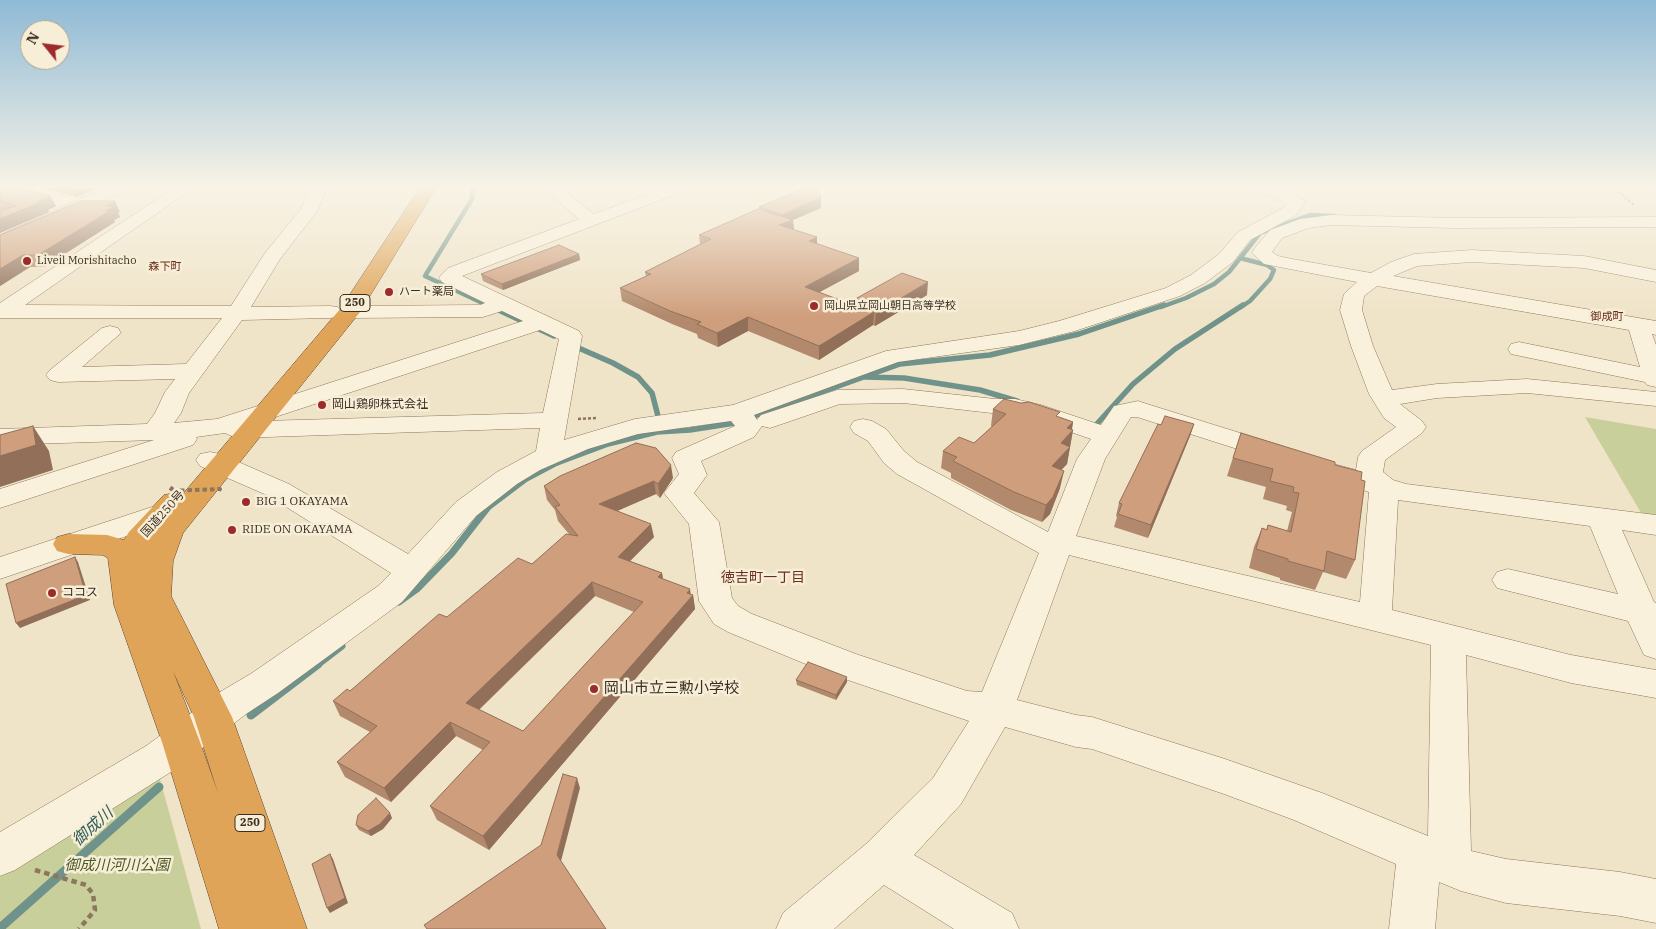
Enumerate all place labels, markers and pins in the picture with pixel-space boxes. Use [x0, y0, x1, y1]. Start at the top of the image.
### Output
place label: Liveil Morishitacho [37, 254, 136, 268]
marker: Liveil Morishitacho [21, 255, 33, 267]
place label: ハート薬局 [399, 285, 454, 299]
marker: ハート薬局 [383, 286, 395, 298]
place label: 岡山県立岡山朝日高等学校 [824, 299, 956, 313]
marker: 岡山県立岡山朝日高等学校 [808, 300, 820, 312]
place label: 岡山鶏卵株式会社 [332, 398, 428, 412]
marker: 岡山鶏卵株式会社 [316, 399, 328, 411]
place label: BIG 1 OKAYAMA [256, 495, 348, 509]
marker: BIG 1 OKAYAMA [240, 496, 252, 508]
place label: RIDE ON OKAYAMA [242, 523, 352, 537]
marker: RIDE ON OKAYAMA [226, 524, 238, 536]
place label: ココス [62, 586, 98, 600]
marker: ココス [46, 587, 58, 599]
place label: 岡山市立三勲小学校 [604, 680, 739, 698]
marker: 岡山市立三勲小学校 [588, 683, 600, 695]

